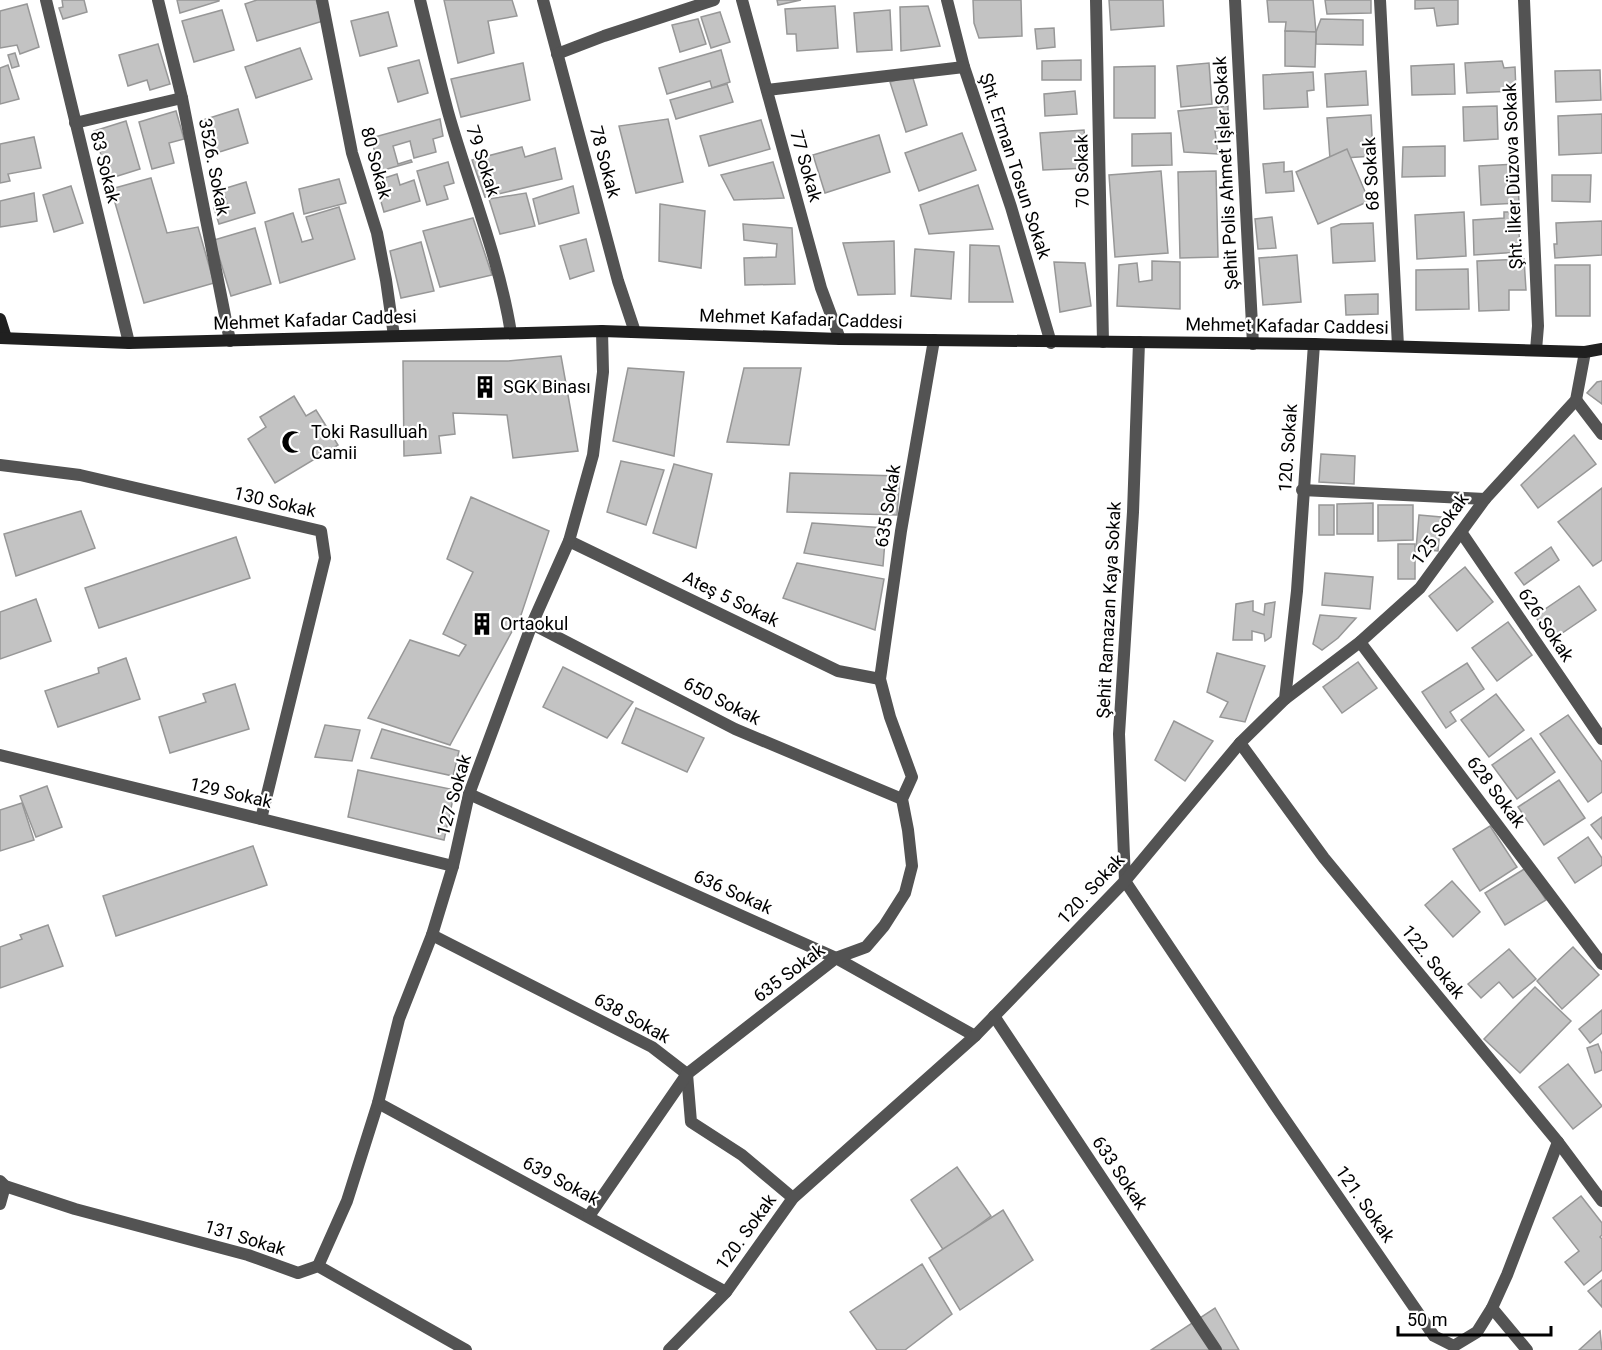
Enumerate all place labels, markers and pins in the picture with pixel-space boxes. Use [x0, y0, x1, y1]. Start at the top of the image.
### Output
building icon: SGK Binası [472, 374, 498, 400]
place label: SGK Binası [503, 376, 591, 397]
place label: Toki Rasulluah Camii [311, 421, 428, 463]
mosque icon: Toki Rasulluah Camii [280, 429, 306, 455]
building icon: Ortaokul [469, 611, 495, 637]
place label: Ortaokul [500, 613, 568, 634]

